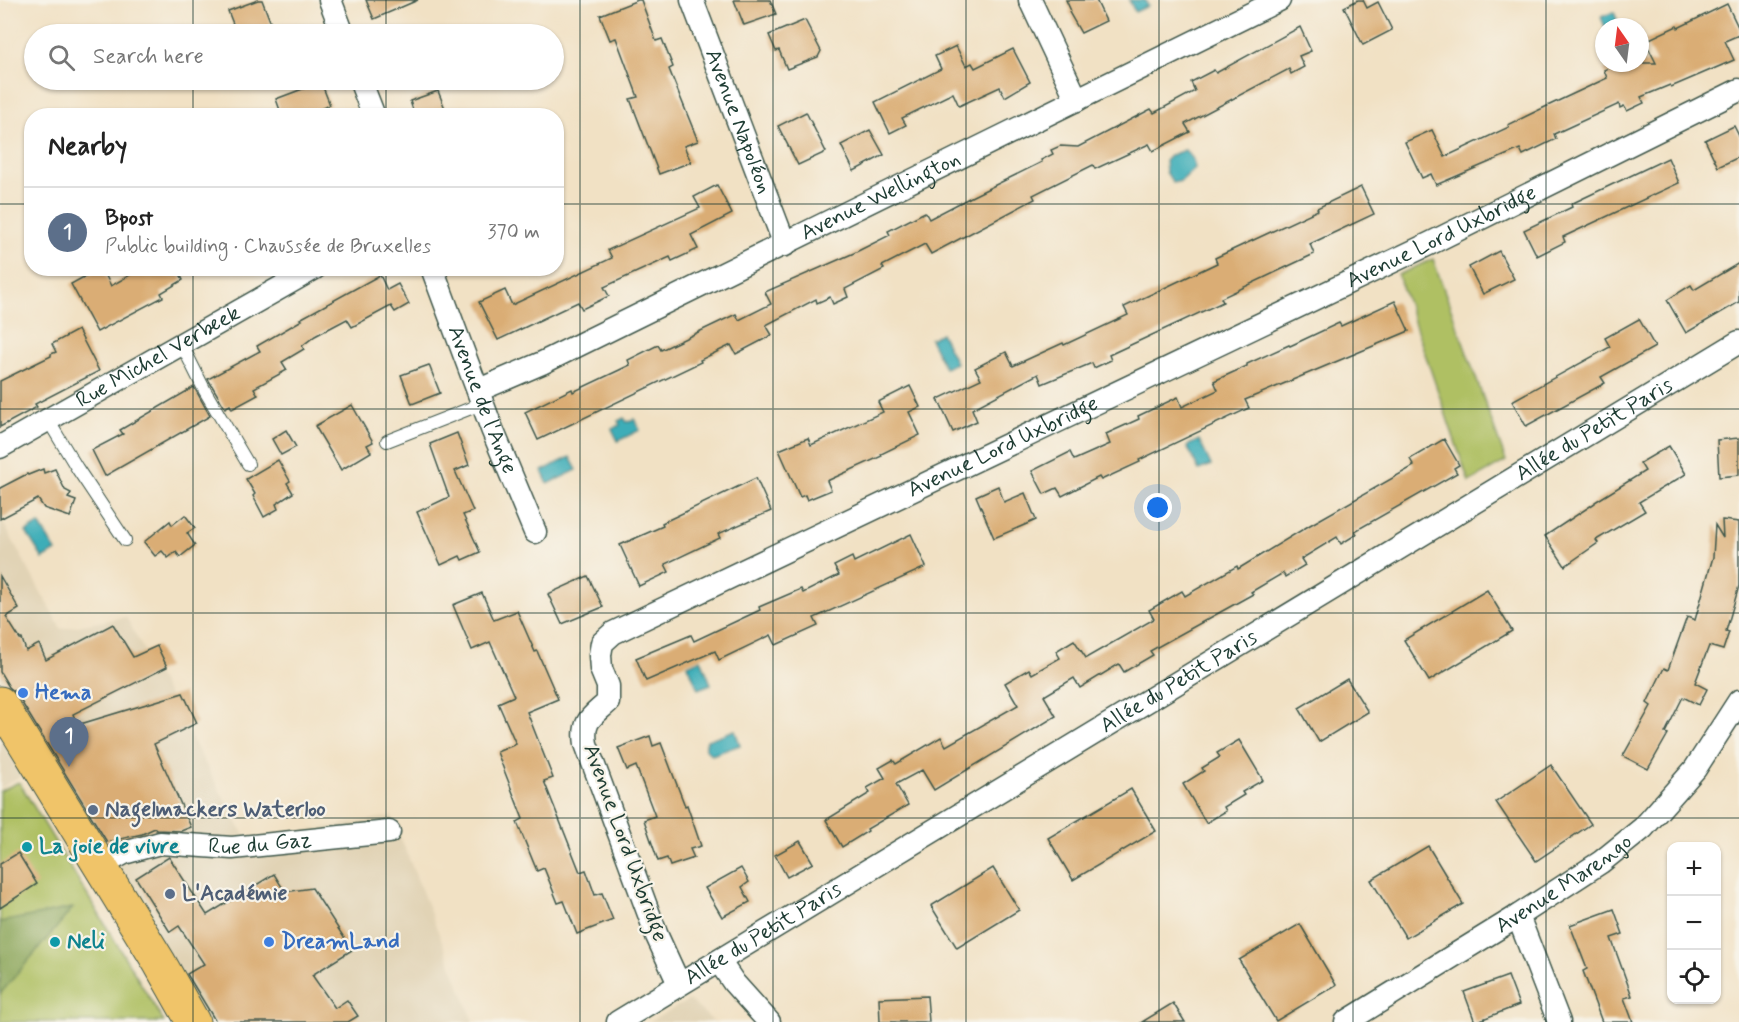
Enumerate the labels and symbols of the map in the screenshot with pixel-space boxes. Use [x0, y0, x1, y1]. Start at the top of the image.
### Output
north arrow [1595, 18, 1649, 72]
street label: Avenue Napoléon [698, 45, 778, 198]
street label: Avenue Wellington [796, 145, 965, 247]
street label: Avenue Lord Uxbridge [1342, 179, 1541, 295]
street label: Rue Michel Verbeek [71, 299, 245, 415]
street label: Avenue de l'Ange [441, 322, 523, 478]
street label: Allée du Petit Paris [1511, 371, 1678, 488]
street label: Avenue Lord Uxbridge [903, 390, 1103, 504]
your location [1143, 493, 1172, 522]
street label: Allée du Petit Paris [1095, 623, 1263, 740]
place label: Hema [35, 679, 92, 707]
marker: Hema [16, 686, 30, 700]
pin: 1 [50, 718, 88, 767]
street label: Avenue Lord Uxbridge [573, 740, 674, 947]
place label: Nagelmackers Waterloo [105, 796, 326, 828]
marker: Nagelmackers Waterloo [86, 803, 100, 817]
street label: Rue du Gaz [207, 826, 313, 862]
street label: Avenue Marengo [1490, 828, 1638, 940]
place label: La joie de vivre [39, 833, 180, 862]
marker: La joie de vivre [20, 840, 34, 854]
street label: Allée du Petit Paris [680, 875, 847, 992]
place label: L'Académie [182, 880, 288, 908]
marker: L'Académie [163, 887, 177, 901]
place label: Neli [67, 928, 105, 956]
place label: DreamLand [281, 928, 400, 956]
marker: Neli [48, 935, 62, 949]
marker: DreamLand [262, 935, 276, 949]

